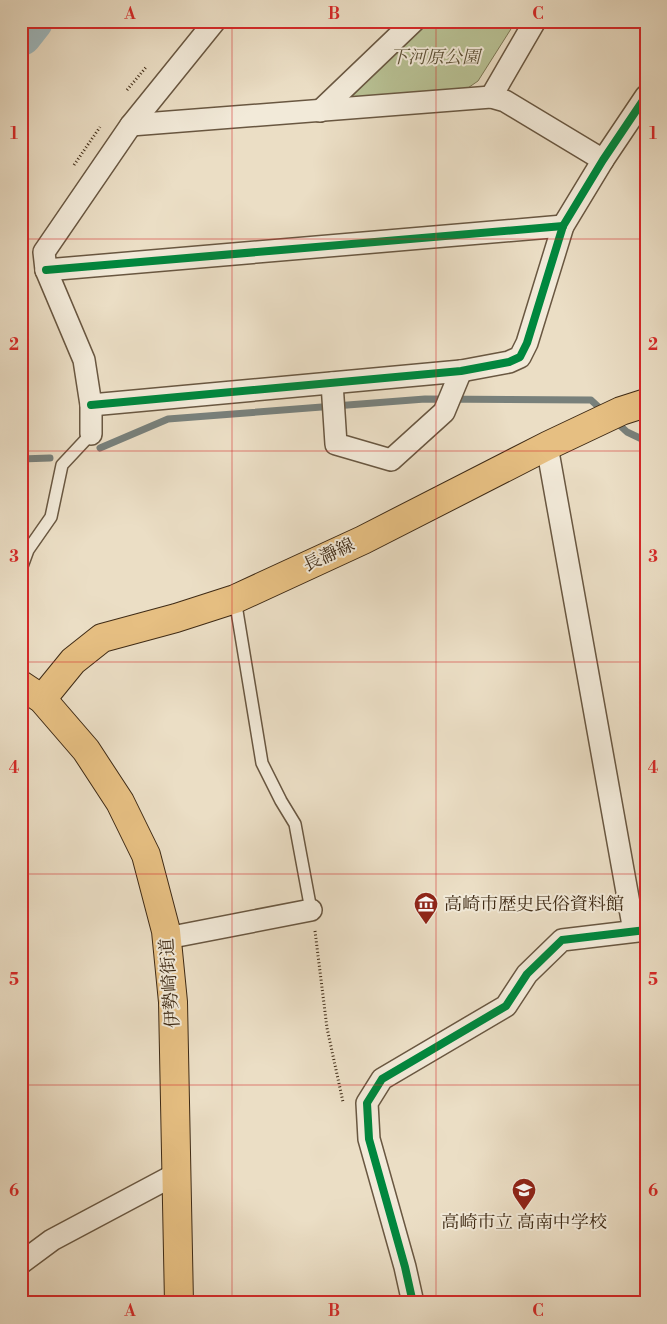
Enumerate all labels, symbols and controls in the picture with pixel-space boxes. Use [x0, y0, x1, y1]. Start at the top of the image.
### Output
text: A [123, 4, 136, 24]
text: B [328, 4, 340, 24]
text: C [532, 4, 544, 24]
park label: 下河原公園 [390, 46, 483, 69]
text: 1 [10, 124, 18, 144]
text: 1 [649, 124, 657, 144]
text: 2 [9, 335, 19, 355]
text: 2 [648, 335, 658, 355]
street label: 長瀞線 [300, 533, 358, 577]
text: 3 [9, 547, 19, 567]
text: 3 [648, 547, 658, 567]
text: 4 [9, 758, 20, 778]
text: 4 [648, 758, 659, 778]
museum icon: 高崎市歴史民俗資料館 [413, 891, 439, 925]
place label: 高崎市歴史民俗資料館 [444, 893, 624, 916]
street label: 伊勢崎街道 [155, 937, 185, 1029]
text: 5 [9, 970, 19, 990]
text: 5 [648, 970, 658, 990]
school or university icon: 高崎市立 高南中学校 [511, 1177, 537, 1211]
text: 6 [9, 1181, 19, 1201]
text: 6 [648, 1181, 658, 1201]
place label: 高崎市立 高南中学校 [441, 1211, 607, 1234]
text: A [123, 1301, 136, 1321]
text: B [328, 1301, 340, 1321]
text: C [532, 1301, 544, 1321]

